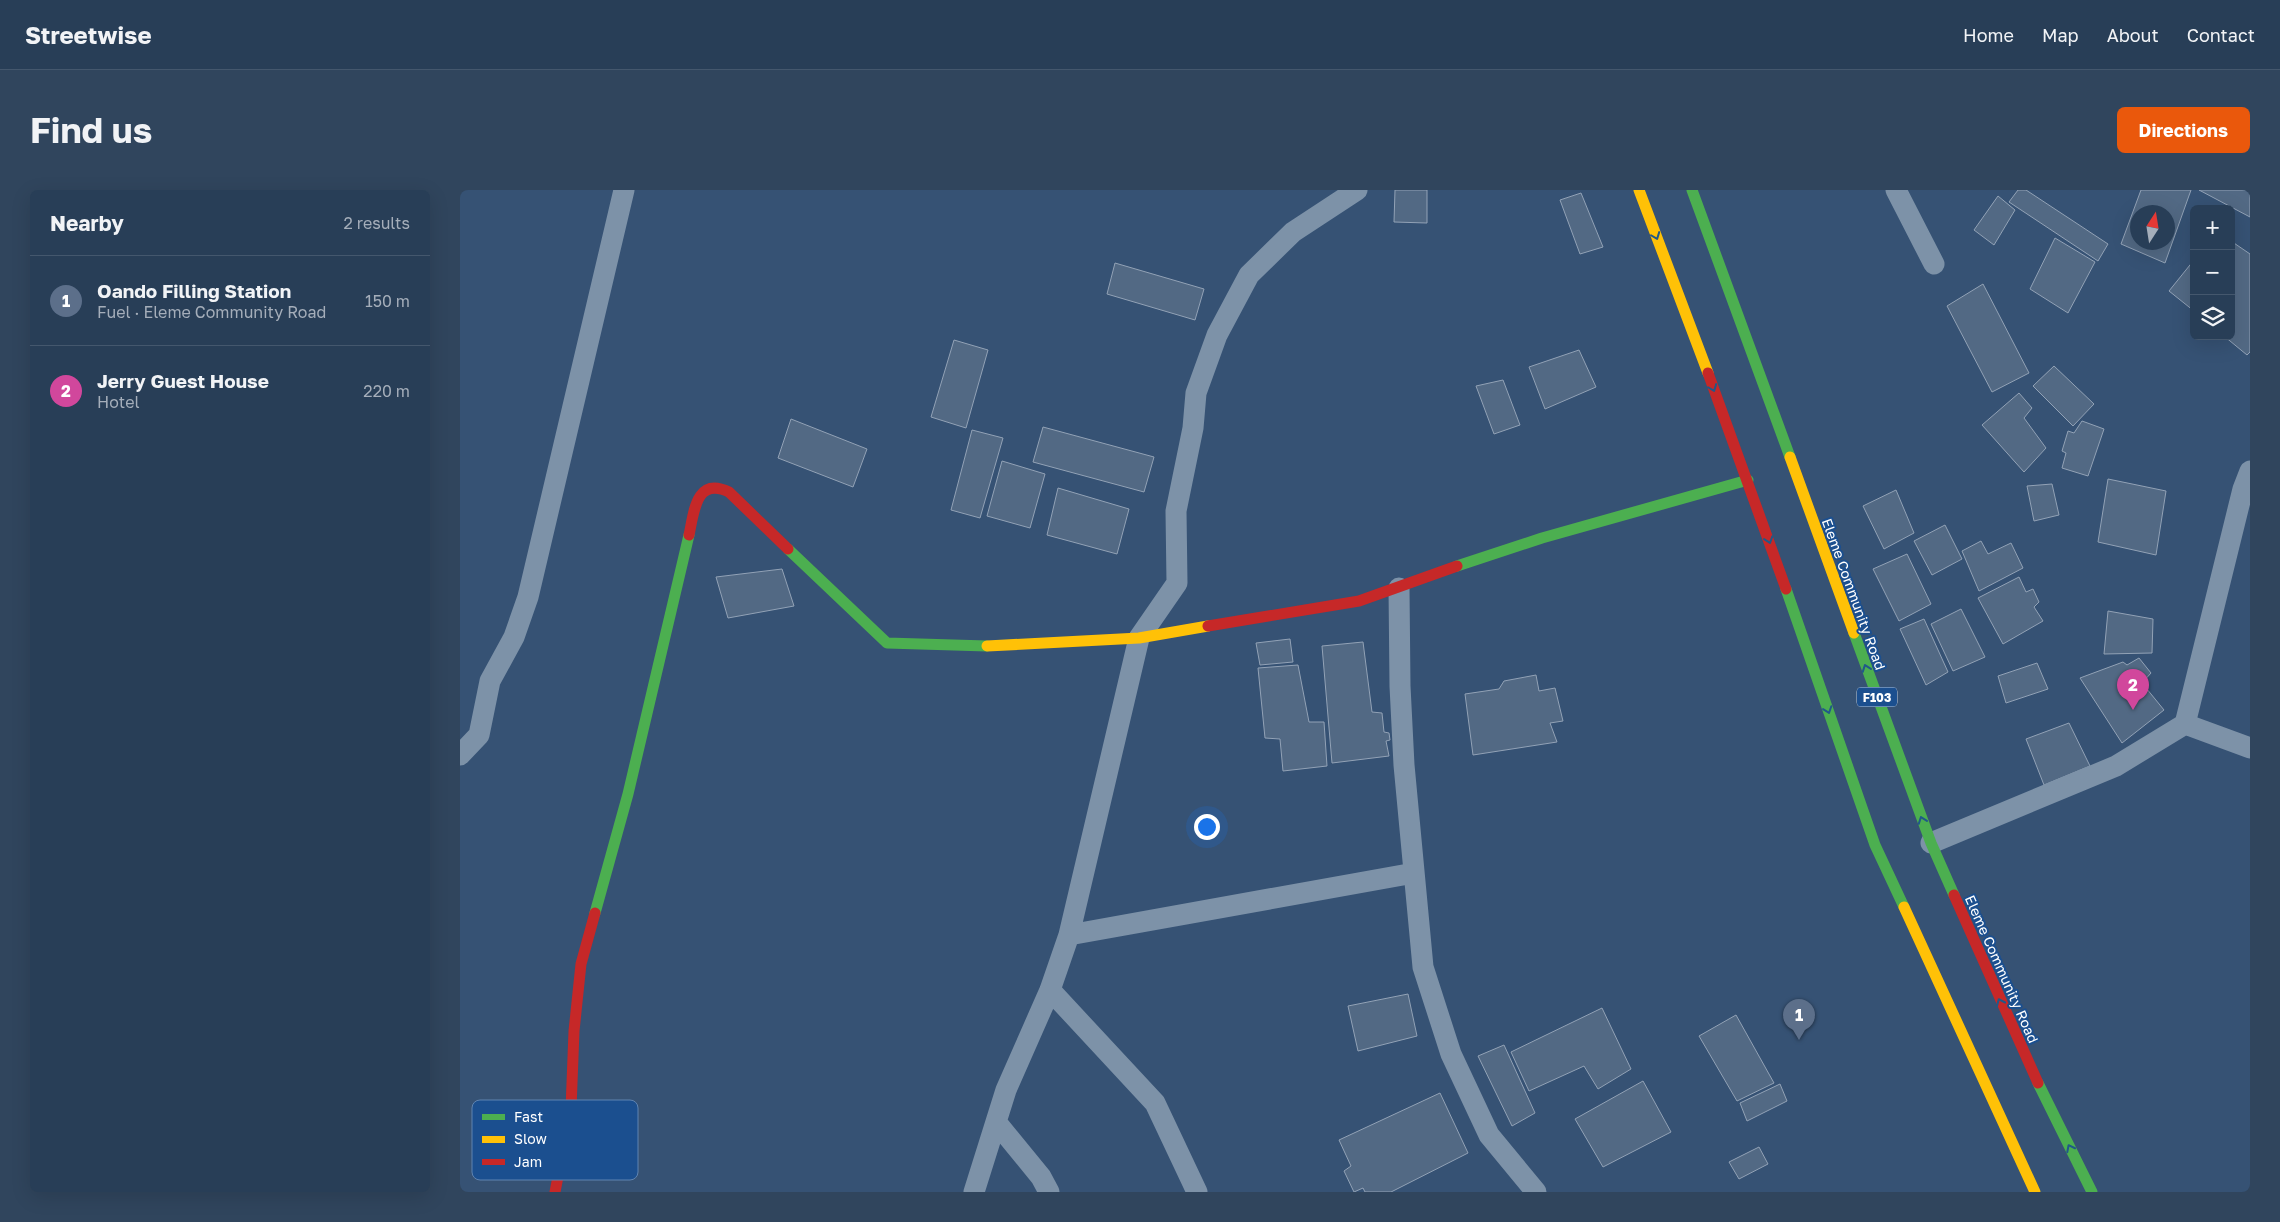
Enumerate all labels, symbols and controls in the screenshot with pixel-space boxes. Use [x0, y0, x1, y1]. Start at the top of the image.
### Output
text: Streetwise [25, 20, 152, 49]
text: Home [1963, 24, 2014, 46]
text: Map [2042, 24, 2079, 46]
text: About [2107, 24, 2159, 46]
text: Contact [2187, 24, 2255, 46]
button: Directions [2117, 107, 2250, 153]
text: Find us [30, 109, 152, 151]
north arrow [2130, 205, 2175, 250]
map controls [2190, 205, 2235, 340]
button: + [2190, 205, 2235, 250]
text: Nearby [50, 210, 124, 236]
text: 2 results [344, 213, 410, 233]
one-way arrow [1650, 231, 1660, 239]
button: − [2190, 250, 2235, 295]
text: Oando Filling Station [97, 279, 291, 302]
text: 1 [62, 291, 70, 311]
text: 150 m [365, 291, 410, 311]
button: layers [2190, 295, 2235, 340]
text: Fuel · Eleme Community Road [97, 302, 326, 322]
text: Jerry Guest House [97, 369, 269, 392]
text: 2 [61, 381, 71, 401]
text: 220 m [363, 381, 410, 401]
one-way arrow [1707, 383, 1717, 391]
text: Hotel [97, 392, 140, 412]
street label: Eleme Community Road [1819, 516, 1889, 672]
one-way arrow [1763, 535, 1773, 544]
one-way arrow [1862, 664, 1872, 673]
pin: 2 [2117, 669, 2149, 710]
road number: F103 [1857, 688, 1897, 706]
one-way arrow [1822, 706, 1832, 714]
your location [1194, 814, 1220, 840]
one-way arrow [1918, 817, 1928, 825]
street label: Eleme Community Road [1962, 892, 2042, 1046]
one-way arrow [1996, 998, 2007, 1007]
pin: 1 [1783, 999, 1815, 1040]
legend [472, 1100, 638, 1180]
text: Fast [514, 1108, 543, 1125]
text: Slow [514, 1130, 547, 1147]
one-way arrow [2066, 1145, 2076, 1154]
text: Jam [514, 1153, 542, 1170]

